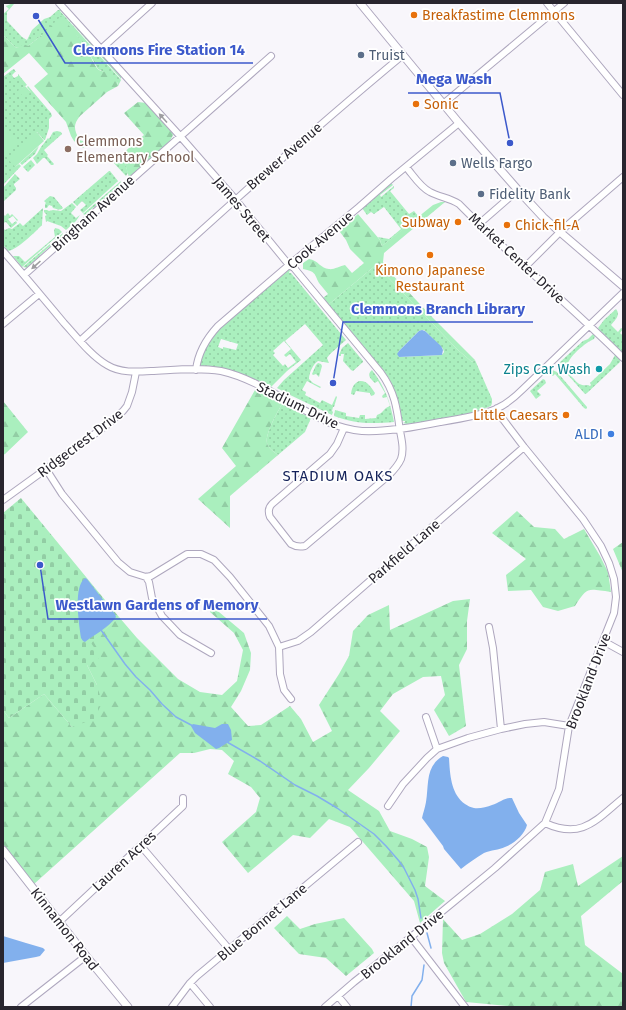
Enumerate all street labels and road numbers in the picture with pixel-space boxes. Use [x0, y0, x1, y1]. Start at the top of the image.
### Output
street label: Brewer Avenue [243, 119, 326, 194]
street label: Bingham Avenue [48, 172, 138, 255]
street label: James Street [209, 173, 274, 246]
street label: Cook Avenue [284, 208, 357, 273]
street label: Market Center Drive [465, 209, 568, 307]
street label: Stadium Drive [254, 378, 342, 433]
street label: Ridgecrest Drive [34, 406, 127, 481]
street label: Parkfield Lane [365, 516, 444, 587]
street label: Brookland Drive [562, 631, 615, 732]
street label: Lauren Acres [89, 827, 160, 895]
street label: Blue Bonnet Lane [214, 880, 311, 965]
street label: Kinnamon Road [27, 884, 102, 974]
street label: Brookland Drive [357, 906, 447, 983]

